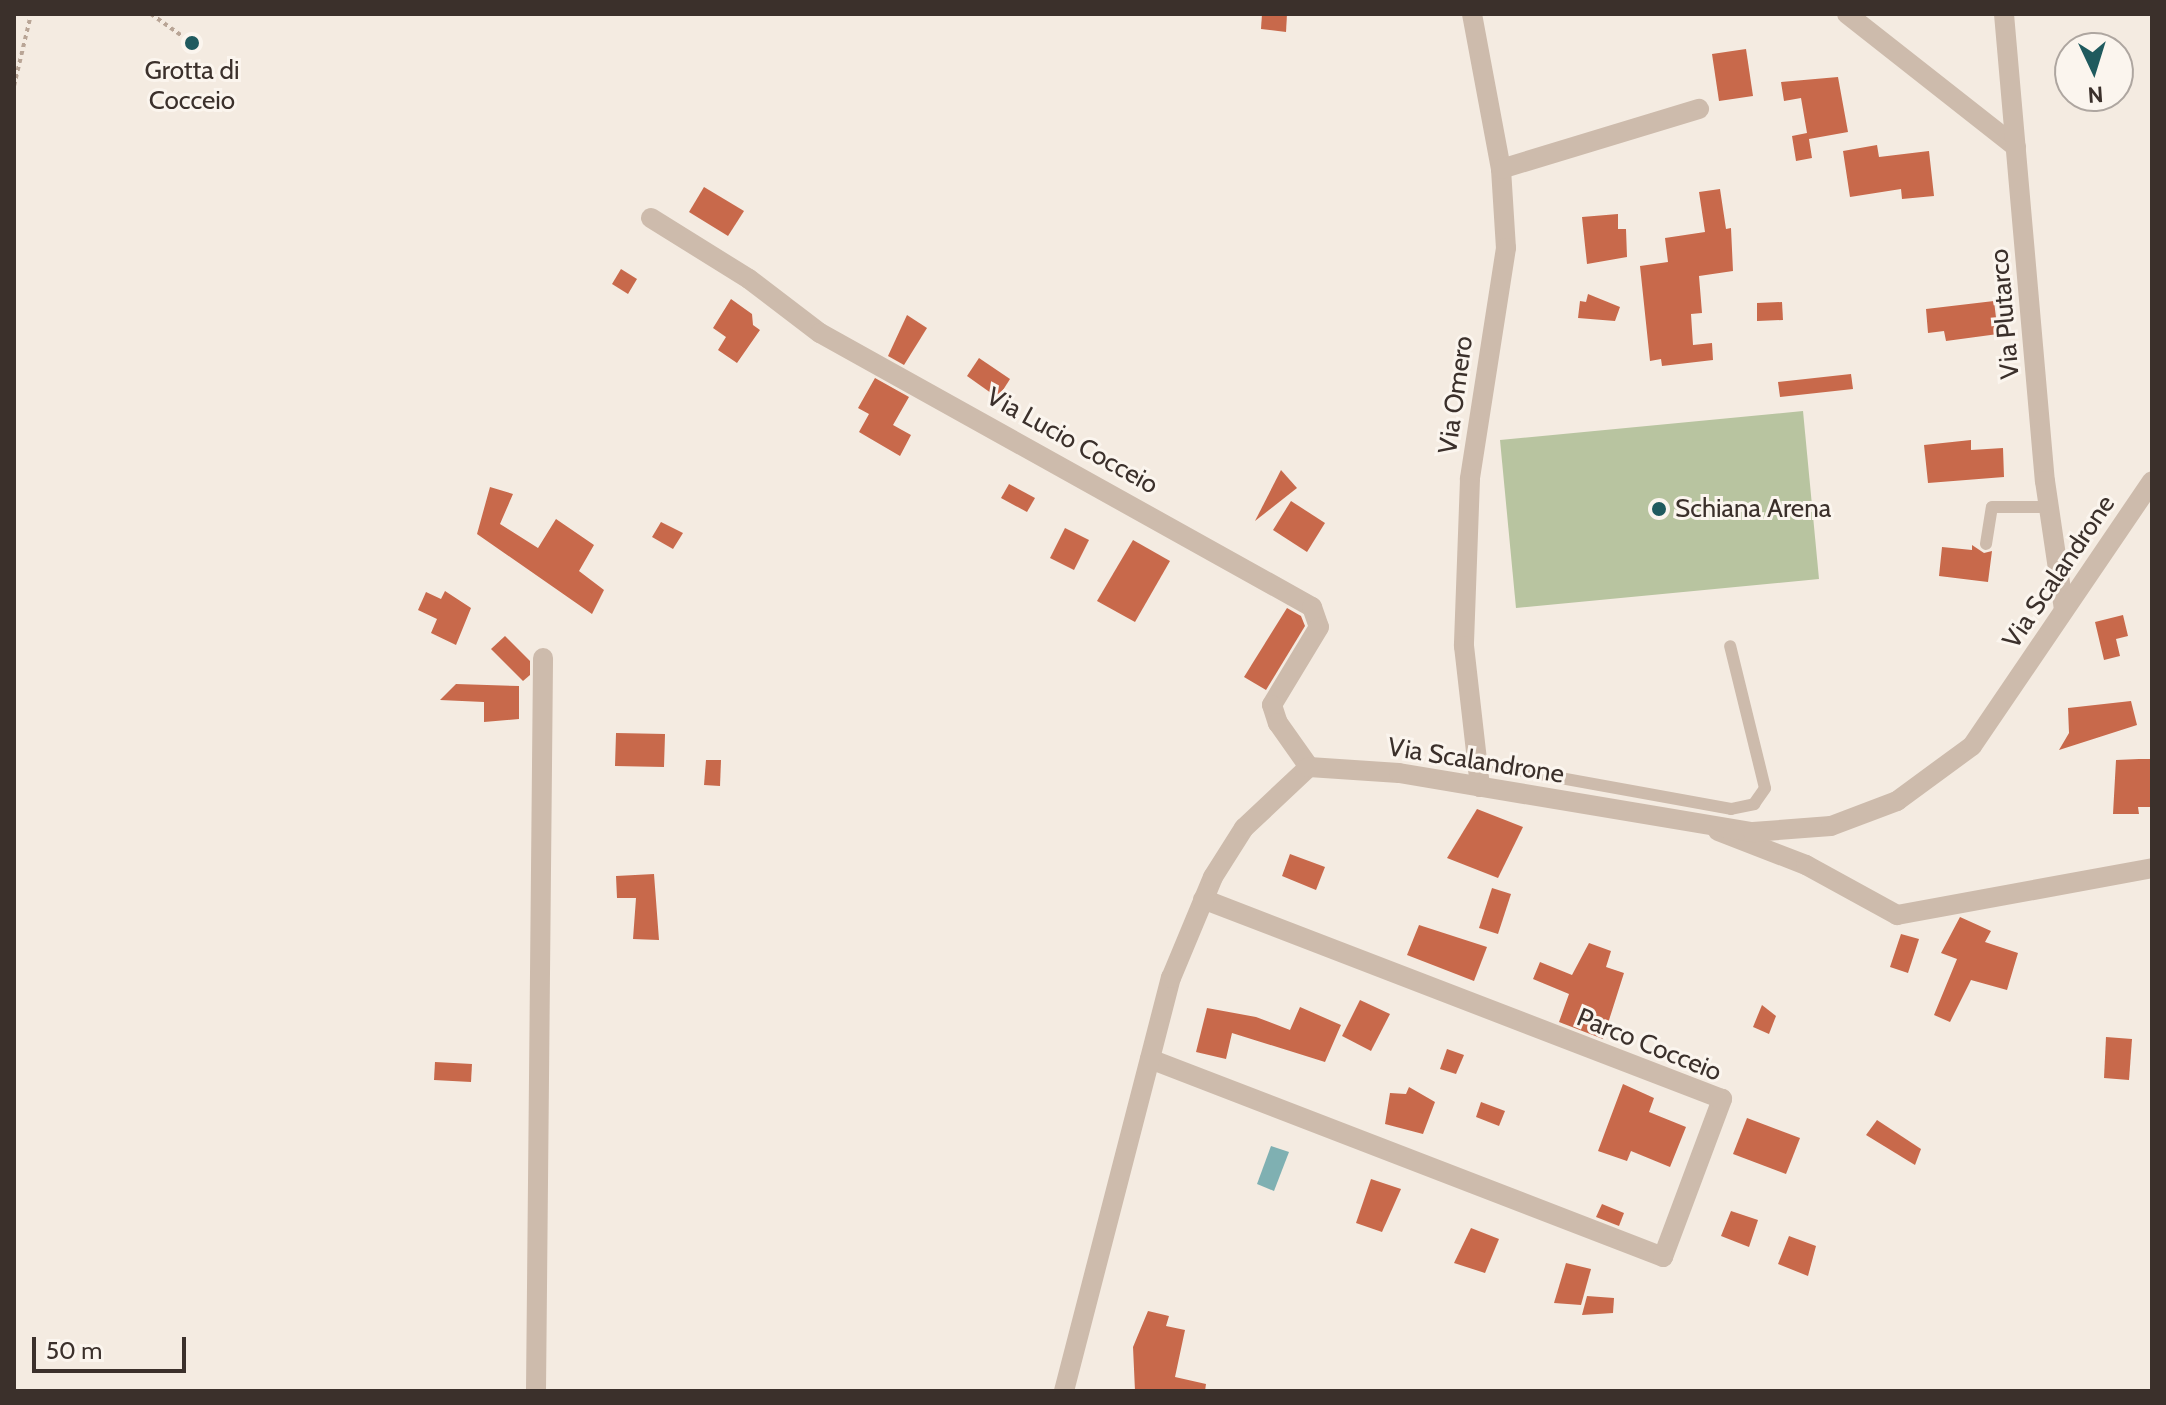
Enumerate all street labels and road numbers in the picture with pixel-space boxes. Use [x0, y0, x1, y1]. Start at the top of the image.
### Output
street label: Via Plutarco [1984, 248, 2026, 380]
street label: Via Omero [1432, 334, 1480, 456]
street label: Via Lucio Cocceio [981, 381, 1163, 501]
street label: Via Scalandrone [1996, 490, 2122, 654]
street label: Via Scalandrone [1386, 732, 1566, 790]
street label: Parco Cocceio [1572, 1002, 1726, 1088]

